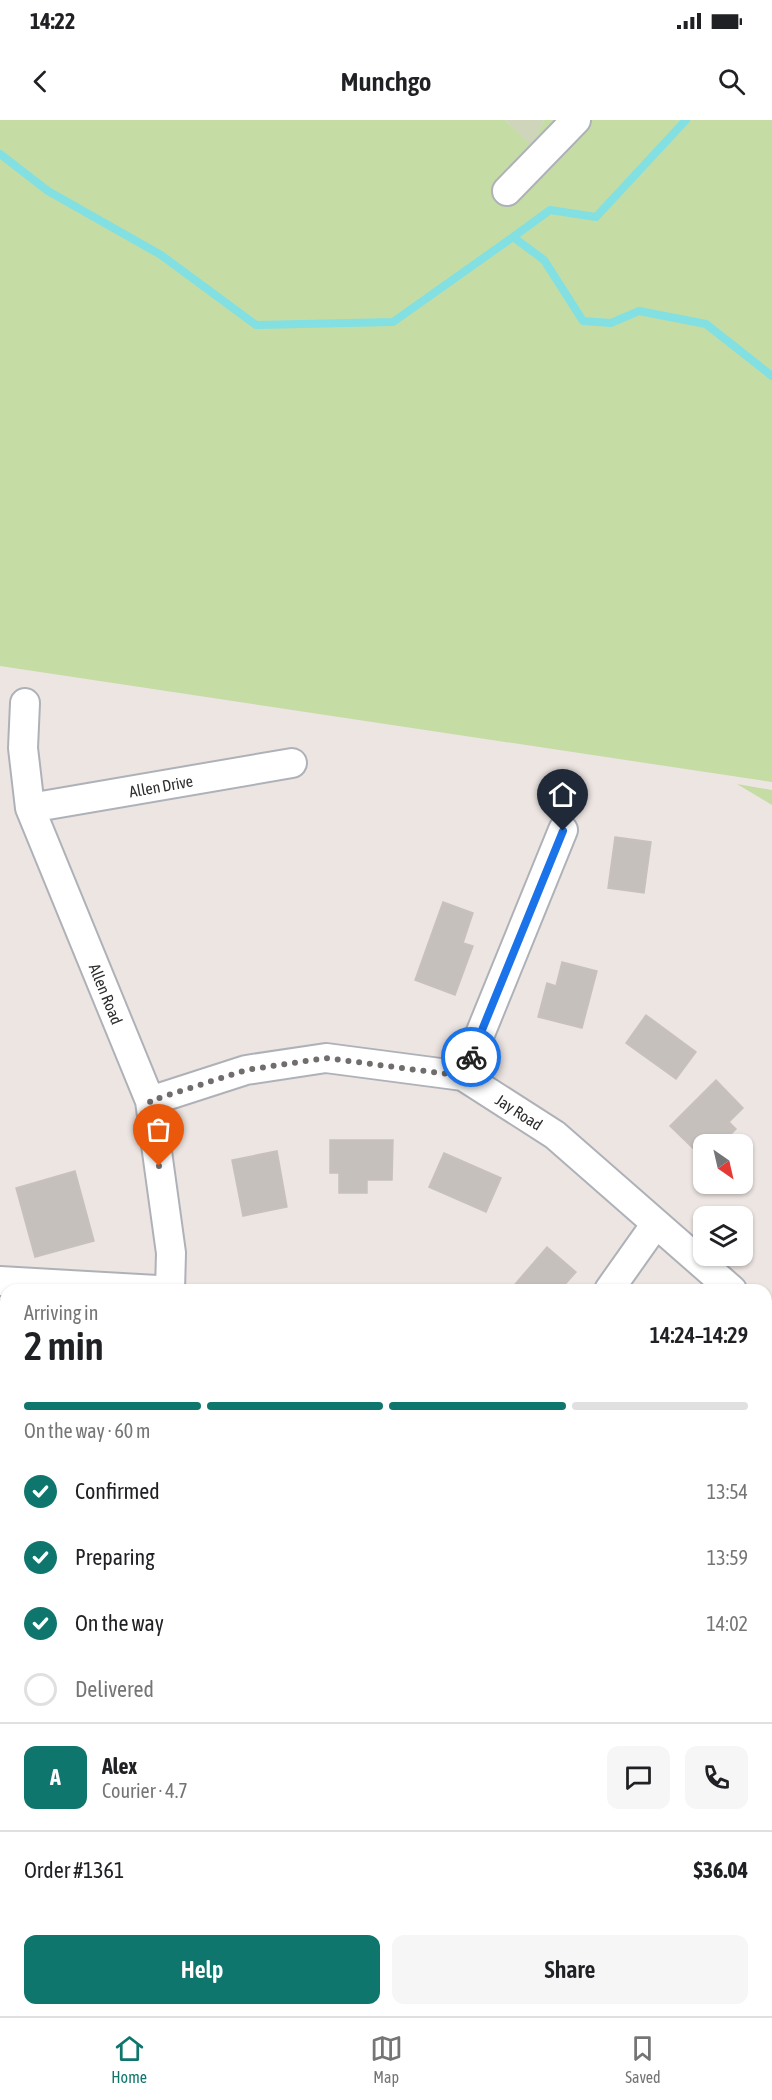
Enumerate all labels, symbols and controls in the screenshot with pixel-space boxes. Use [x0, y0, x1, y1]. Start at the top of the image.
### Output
text: 14:22 [30, 8, 75, 34]
icon: back [24, 65, 57, 98]
icon: search [715, 65, 748, 98]
text: Munchgo [340, 66, 432, 97]
pin [537, 769, 588, 831]
street label: Allen Drive [128, 772, 194, 800]
icon: home [546, 778, 579, 811]
street label: Allen Road [86, 961, 126, 1027]
courier [441, 1027, 501, 1087]
icon: bike [455, 1041, 488, 1074]
street label: Jay Road [492, 1090, 546, 1135]
pin [133, 1104, 184, 1166]
icon: bag [142, 1113, 175, 1146]
north arrow [693, 1134, 753, 1194]
map controls [693, 1134, 753, 1266]
button: layers [693, 1206, 753, 1266]
text: Arriving in [24, 1301, 98, 1324]
text: 14:24–14:29 [650, 1322, 748, 1348]
text: 2 min [24, 1324, 104, 1368]
text: On the way · 60 m [24, 1419, 150, 1442]
icon: check [24, 1475, 57, 1508]
text: Confirmed [75, 1478, 160, 1504]
text: 13:54 [707, 1480, 748, 1503]
icon: check [24, 1541, 57, 1574]
text: Preparing [75, 1544, 155, 1570]
text: 13:59 [707, 1546, 748, 1569]
icon: check [24, 1607, 57, 1640]
text: On the way [75, 1610, 164, 1636]
text: 14:02 [706, 1612, 748, 1635]
text: Delivered [75, 1676, 154, 1702]
button: chat [607, 1746, 670, 1809]
button: phone [685, 1746, 748, 1809]
text: Alex [102, 1753, 137, 1779]
text: A [50, 1764, 61, 1790]
text: Courier · 4.7 [102, 1779, 188, 1802]
text: Order #1361 [24, 1857, 124, 1883]
text: $36.04 [693, 1857, 748, 1883]
button: Help [24, 1935, 380, 2004]
button: Share [392, 1935, 748, 2004]
tab: Home [111, 2032, 147, 2086]
tab: Map [370, 2032, 403, 2086]
tab: Saved [625, 2032, 661, 2086]

